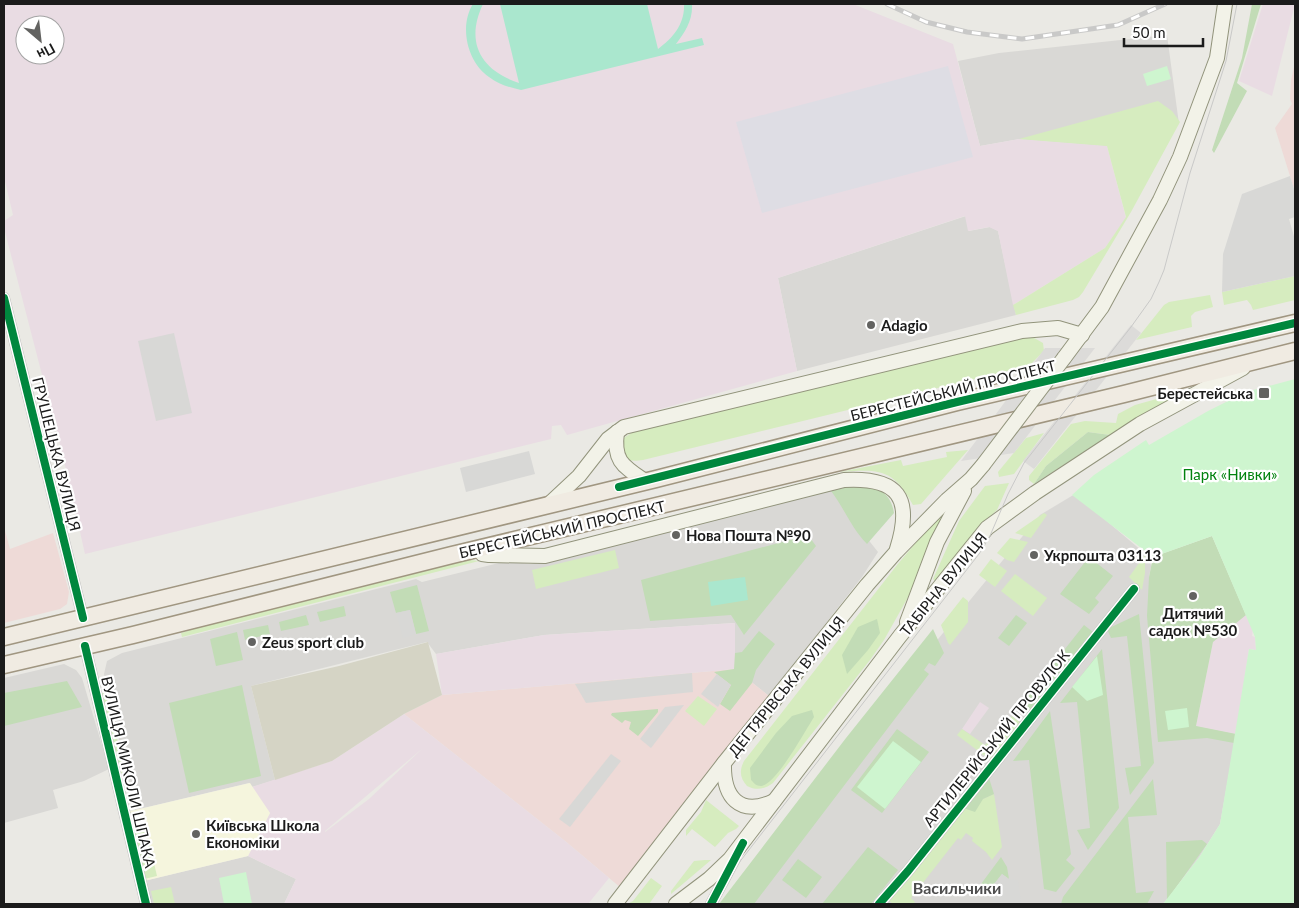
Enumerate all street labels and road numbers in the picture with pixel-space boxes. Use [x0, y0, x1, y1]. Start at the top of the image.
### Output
street label: БЕРЕСТЕЙСЬКИЙ ПРОСПЕКТ [848, 356, 1058, 424]
street label: ГРУШЕЦЬКА ВУЛИЦЯ [29, 375, 85, 533]
street label: БЕРЕСТЕЙСЬКИЙ ПРОСПЕКТ [457, 496, 667, 562]
street label: ТАБІРНА ВУЛИЦЯ [896, 529, 990, 639]
street label: ДЕГТЯРІВСЬКА ВУЛИЦЯ [724, 612, 848, 760]
street label: АРТИЛЕРІЙСЬКИЙ ПРОВУЛОК [919, 646, 1073, 830]
street label: ВУЛИЦЯ МИКОЛИ ШПАКА [98, 674, 160, 870]

